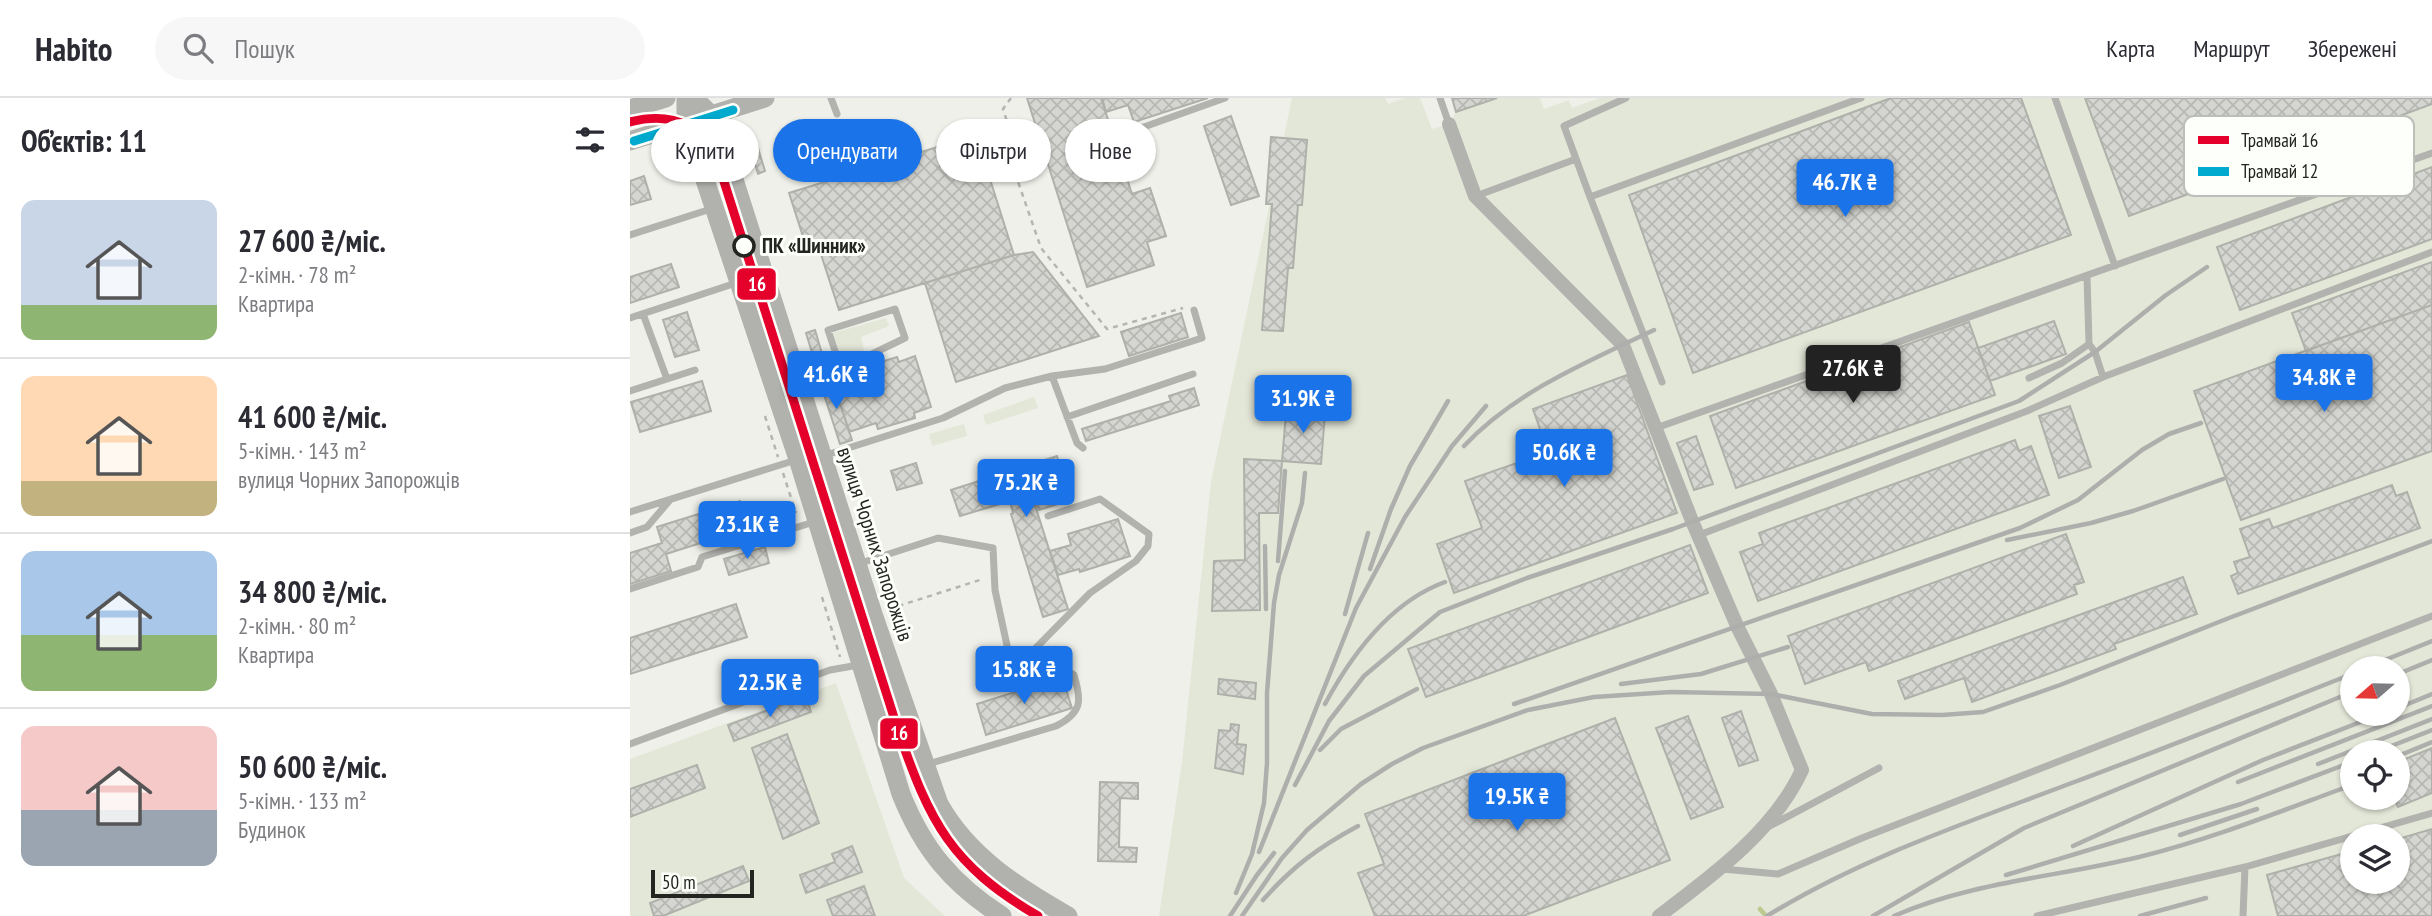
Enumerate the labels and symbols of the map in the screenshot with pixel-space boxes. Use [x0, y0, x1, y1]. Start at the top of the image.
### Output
legend [2184, 116, 2414, 196]
text: Трамвай 16 [2241, 128, 2318, 152]
pin: 46.7K ₴ [1780, 159, 1910, 219]
text: Трамвай 12 [2241, 159, 2318, 183]
place label: ПК «Шинник» [762, 232, 866, 259]
marker: ПК «Шинник» [733, 235, 755, 257]
line badge: 16 [736, 267, 777, 301]
text: 16 [748, 272, 766, 296]
pin: 27.6K ₴ [1788, 345, 1918, 405]
pin: 41.6K ₴ [771, 352, 901, 411]
pin: 34.8K ₴ [2259, 354, 2389, 414]
pin: 31.9K ₴ [1238, 376, 1368, 435]
pin: 50.6K ₴ [1499, 430, 1629, 489]
street label: вулиця Чорних Запорожців [831, 443, 920, 644]
pin: 75.2K ₴ [961, 460, 1091, 519]
pin: 23.1K ₴ [682, 502, 812, 561]
pin: 15.8K ₴ [959, 646, 1089, 706]
north arrow [2340, 656, 2410, 726]
pin: 22.5K ₴ [705, 660, 835, 719]
line badge: 16 [879, 717, 919, 750]
text: 16 [890, 721, 908, 745]
pin: 19.5K ₴ [1452, 774, 1582, 833]
scale bar [651, 867, 754, 899]

